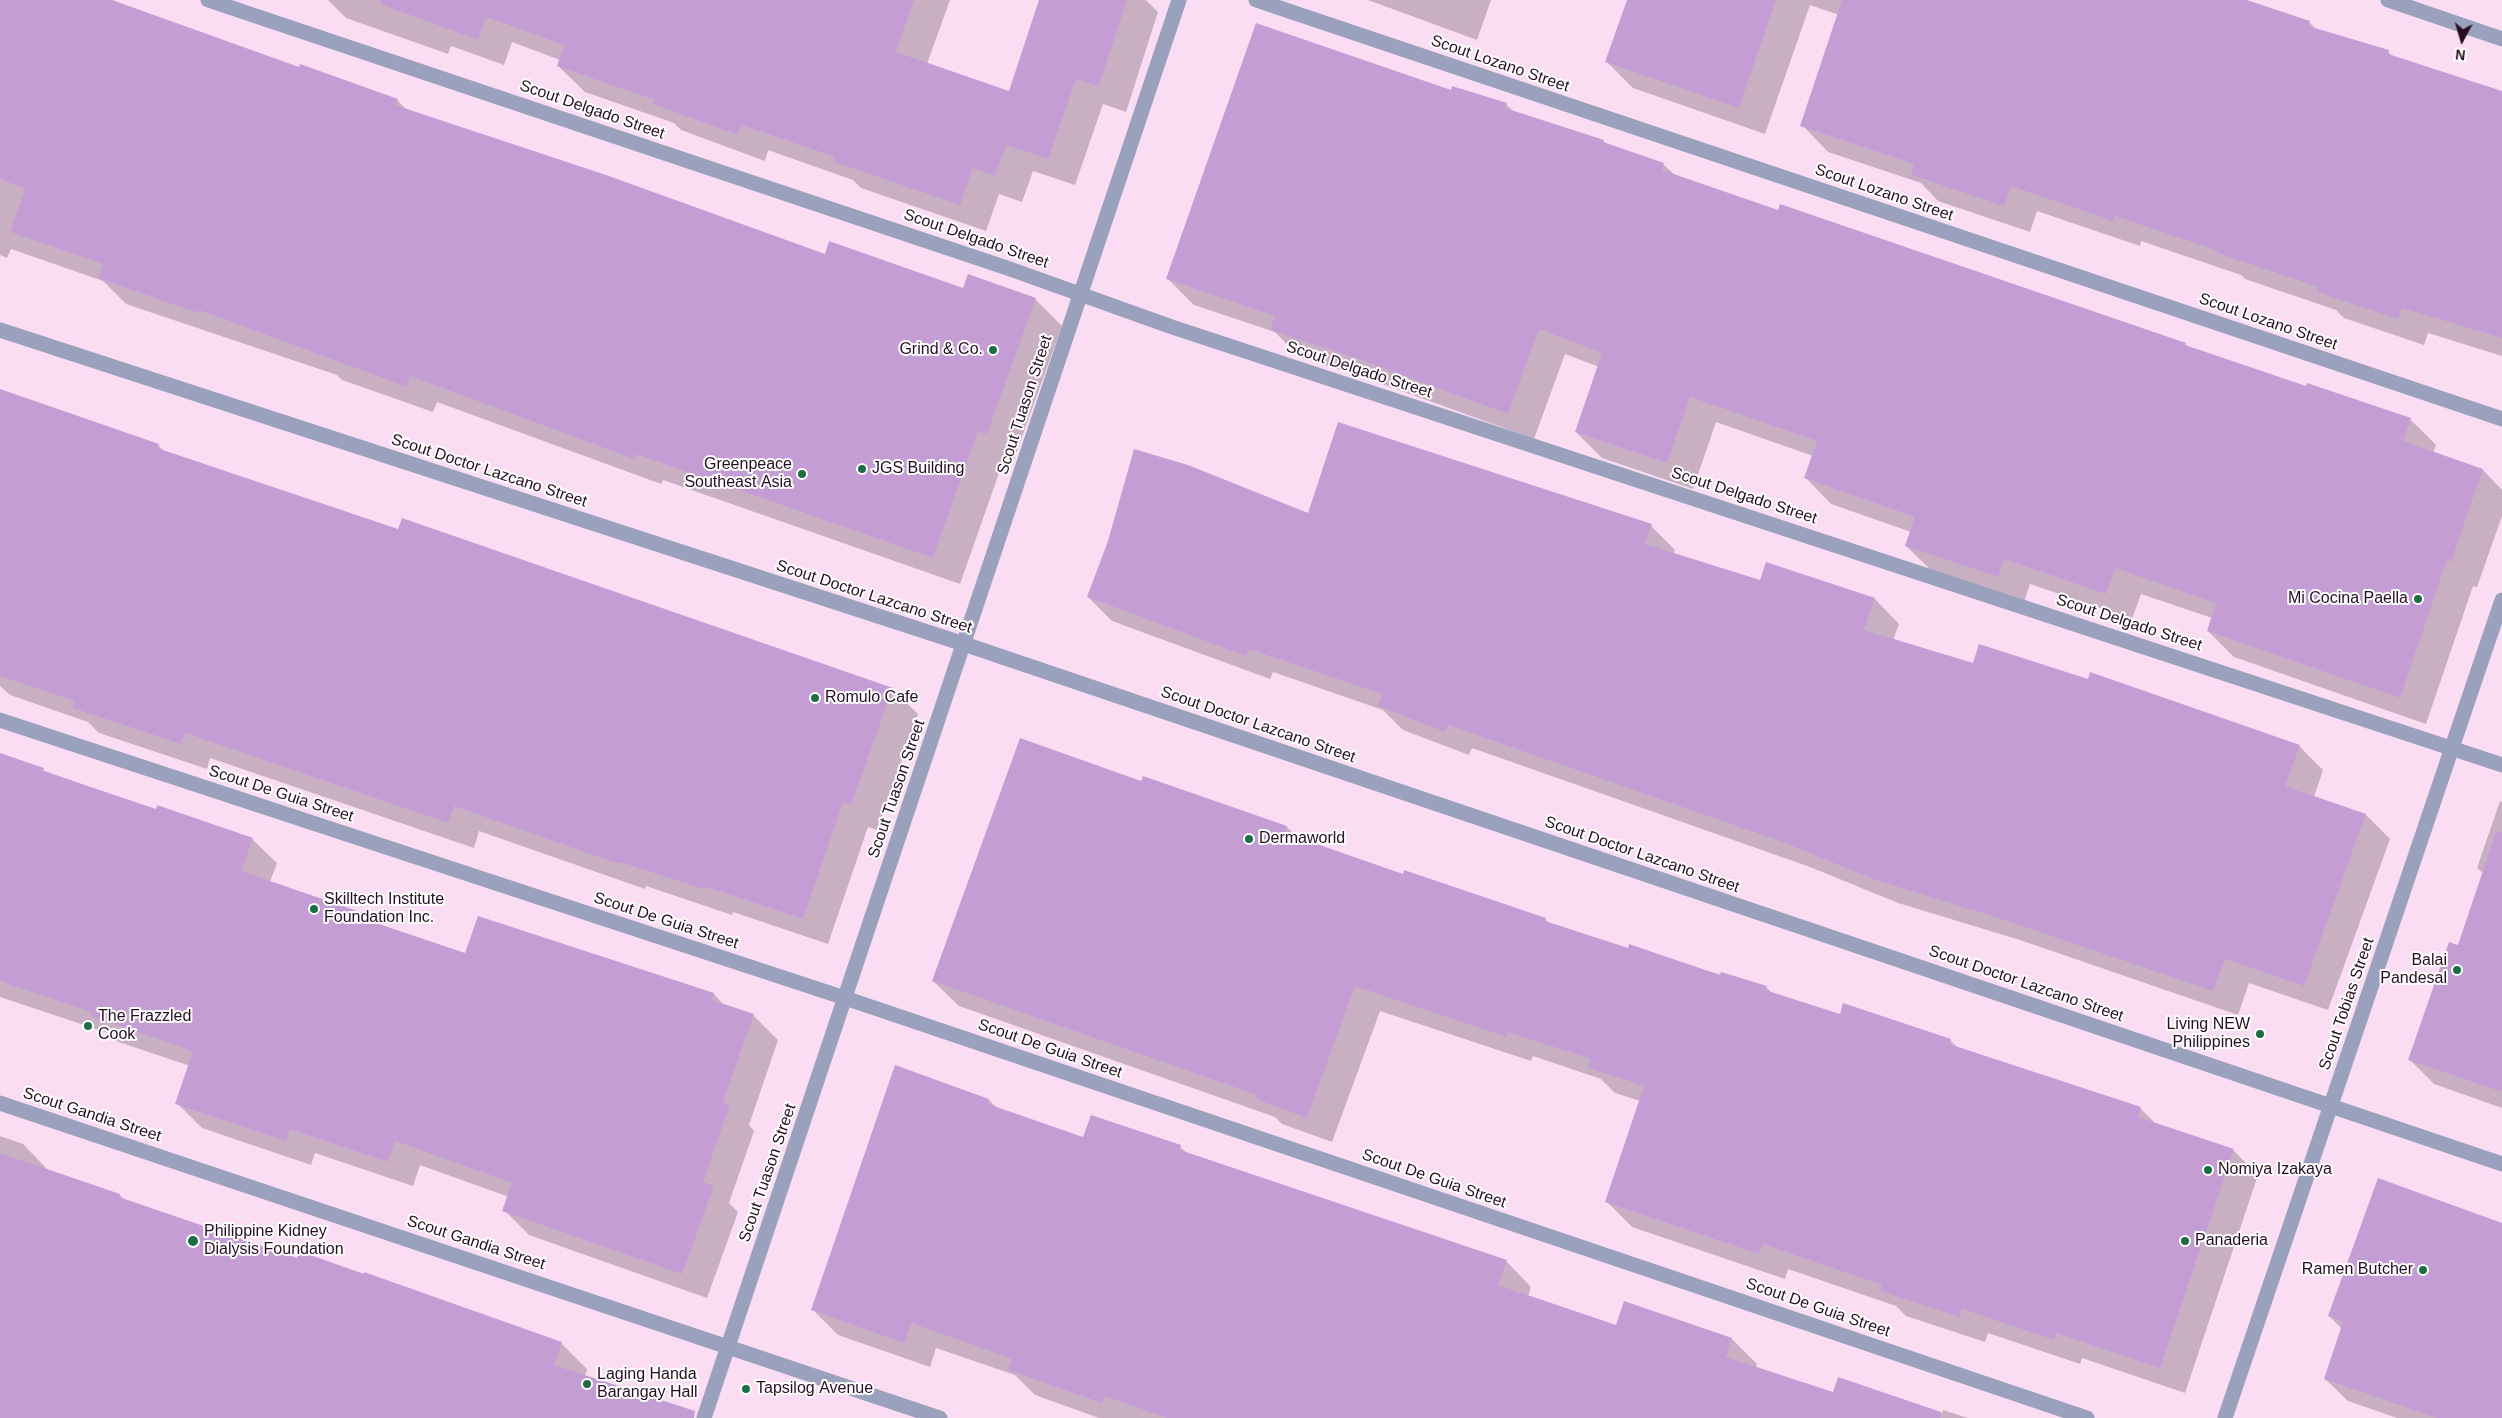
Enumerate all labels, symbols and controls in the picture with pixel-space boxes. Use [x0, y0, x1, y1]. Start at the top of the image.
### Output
north arrow [2437, 15, 2487, 65]
street label: Scout Lozano Street [1428, 31, 1572, 97]
text: N [2455, 46, 2466, 63]
street label: Scout Delgado Street [517, 76, 667, 144]
street label: Scout Lozano Street [1812, 160, 1956, 226]
street label: Scout Delgado Street [901, 205, 1051, 273]
street label: Scout Lozano Street [2196, 289, 2340, 355]
street label: Scout Tuason Street [993, 333, 1057, 477]
street label: Scout Delgado Street [1284, 337, 1434, 403]
place label: Grind & Co. [899, 340, 983, 360]
marker: Grind & Co. [987, 344, 999, 356]
street label: Scout Doctor Lazcano Street [389, 430, 589, 512]
place label: Greenpeace Southeast Asia [684, 455, 792, 493]
place label: JGS Building [872, 459, 964, 479]
marker: JGS Building [856, 463, 868, 475]
street label: Scout Delgado Street [1669, 463, 1819, 529]
marker: Greenpeace Southeast Asia [796, 468, 808, 480]
street label: Scout Doctor Lazcano Street [774, 556, 974, 638]
place label: Mi Cocina Paella [2288, 589, 2408, 609]
street label: Scout Delgado Street [2054, 590, 2204, 656]
marker: Mi Cocina Paella [2412, 593, 2424, 605]
street label: Scout Doctor Lazcano Street [1158, 683, 1358, 767]
place label: Romulo Cafe [825, 688, 918, 708]
marker: Romulo Cafe [809, 692, 821, 704]
street label: Scout Tuason Street [864, 717, 930, 861]
street label: Scout De Guia Street [206, 762, 356, 826]
street label: Scout Doctor Lazcano Street [1542, 813, 1742, 897]
place label: Dermaworld [1259, 829, 1345, 849]
marker: Dermaworld [1243, 833, 1255, 845]
street label: Scout De Guia Street [591, 889, 741, 953]
place label: Skilltech Institute Foundation Inc. [324, 890, 444, 928]
marker: Skilltech Institute Foundation Inc. [308, 903, 320, 915]
street label: Scout Tobias Street [2315, 935, 2379, 1073]
street label: Scout Doctor Lazcano Street [1926, 942, 2126, 1026]
place label: Balai Pandesal [2380, 951, 2447, 989]
marker: Balai Pandesal [2451, 964, 2463, 976]
place label: The Frazzled Cook [98, 1007, 191, 1045]
street label: Scout De Guia Street [975, 1015, 1125, 1083]
place label: Living NEW Philippines [2166, 1015, 2250, 1053]
marker: The Frazzled Cook [82, 1020, 94, 1032]
marker: Living NEW Philippines [2254, 1028, 2266, 1040]
street label: Scout Gandia Street [21, 1084, 163, 1146]
street label: Scout Tuason Street [735, 1101, 801, 1245]
street label: Scout De Guia Street [1359, 1145, 1509, 1213]
place label: Nomiya Izakaya [2218, 1160, 2332, 1180]
marker: Nomiya Izakaya [2202, 1164, 2214, 1176]
street label: Scout Gandia Street [405, 1212, 547, 1274]
place label: Philippine Kidney Dialysis Foundation [204, 1222, 344, 1260]
place label: Panaderia [2195, 1231, 2268, 1251]
marker: Philippine Kidney Dialysis Foundation [186, 1234, 200, 1248]
marker: Panaderia [2179, 1235, 2191, 1247]
place label: Ramen Butcher [2302, 1260, 2413, 1280]
marker: Ramen Butcher [2417, 1264, 2429, 1276]
street label: Scout De Guia Street [1743, 1274, 1893, 1342]
place label: Laging Handa Barangay Hall [597, 1365, 698, 1403]
marker: Laging Handa Barangay Hall [581, 1378, 593, 1390]
place label: Tapsilog Avenue [756, 1379, 873, 1399]
marker: Tapsilog Avenue [740, 1383, 752, 1395]

